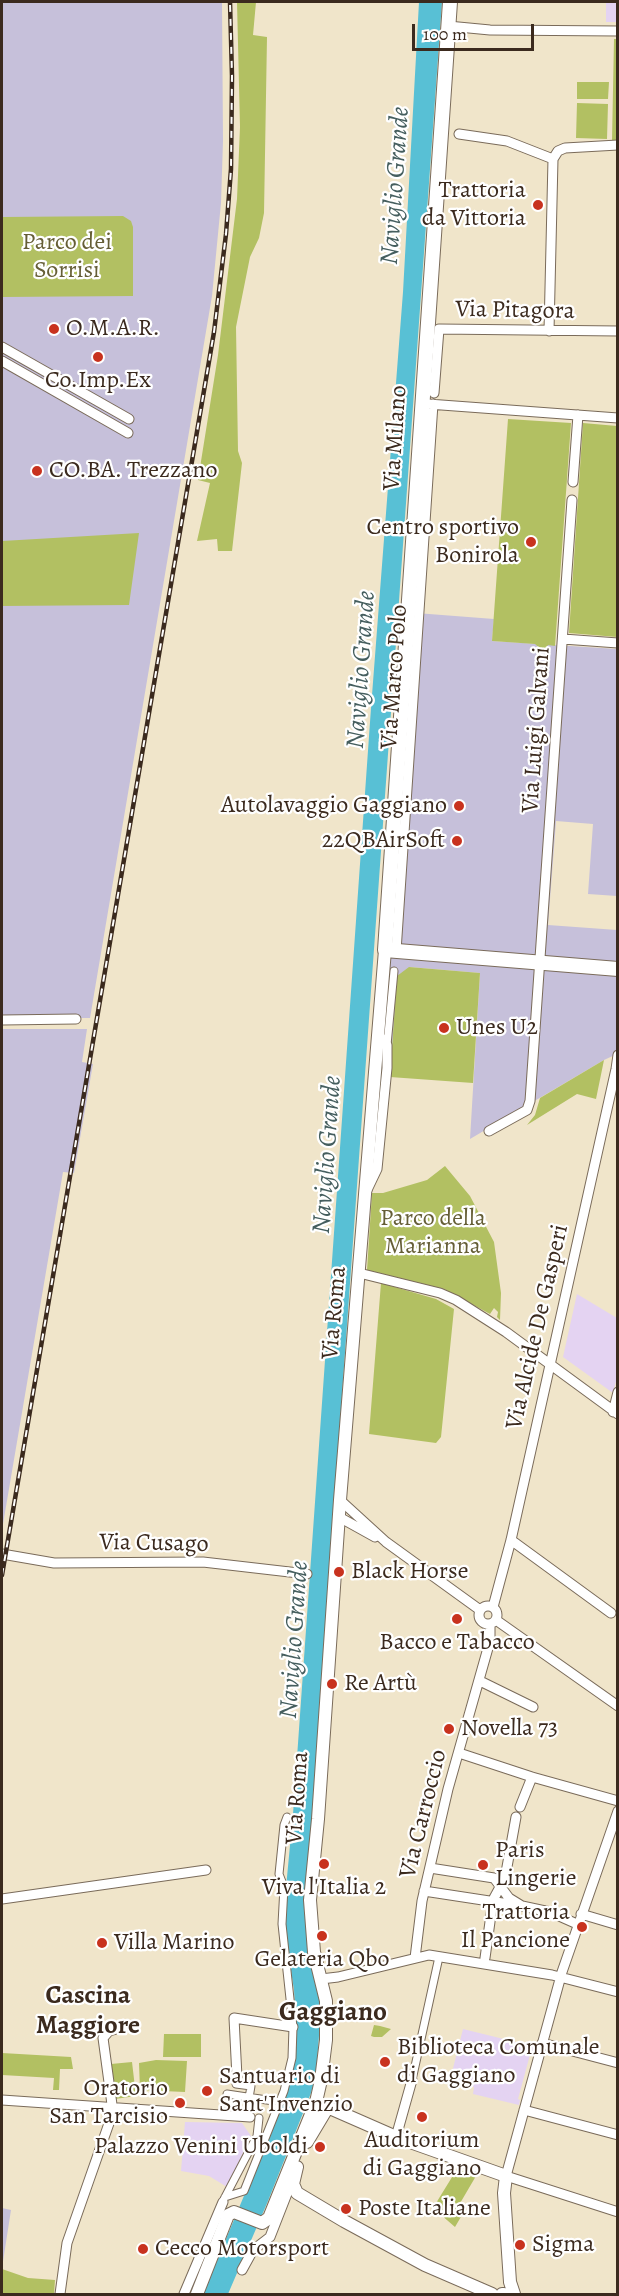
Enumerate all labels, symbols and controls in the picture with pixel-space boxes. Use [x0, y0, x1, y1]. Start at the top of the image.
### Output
scale bar [415, 12, 536, 50]
text: 100 m [423, 22, 467, 46]
water label: Naviglio Grande [375, 106, 417, 266]
place label: Trattoria da Vittoria [422, 177, 526, 233]
marker: Trattoria da Vittoria [531, 198, 545, 212]
park label: Parco dei Sorrisi [22, 229, 112, 285]
street label: Via Pitagora [455, 296, 575, 326]
place label: O.M.A.R. [66, 315, 160, 343]
marker: O.M.A.R. [47, 322, 61, 336]
marker: Co.Imp.Ex [91, 350, 105, 364]
place label: Co.Imp.Ex [45, 367, 151, 395]
street label: Via Milano [378, 384, 414, 492]
place label: CO.BA. Trezzano [49, 457, 217, 485]
marker: CO.BA. Trezzano [30, 464, 44, 478]
place label: Centro sportivo Bonirola [367, 514, 519, 570]
marker: Centro sportivo Bonirola [524, 535, 538, 549]
water label: Naviglio Grande [341, 590, 383, 750]
street label: Via Marco Polo [376, 604, 414, 750]
street label: Via Luigi Galvani [517, 646, 557, 814]
place label: Autolavaggio Gaggiano [221, 792, 447, 820]
marker: Autolavaggio Gaggiano [452, 799, 466, 813]
place label: 22QBAirSoft [322, 827, 445, 855]
marker: 22QBAirSoft [450, 834, 464, 848]
place label: Unes U2 [456, 1014, 538, 1042]
marker: Unes U2 [437, 1021, 451, 1035]
water label: Naviglio Grande [307, 1075, 349, 1235]
park label: Parco della Marianna [380, 1205, 486, 1261]
street label: Via Alcide De Gasperi [500, 1222, 576, 1432]
street label: Via Roma [317, 1265, 353, 1361]
street label: Via Cusago [99, 1529, 209, 1559]
place label: Black Horse [351, 1558, 468, 1586]
water label: Naviglio Grande [274, 1560, 316, 1720]
marker: Black Horse [332, 1565, 346, 1579]
marker: Bacco e Tabacco [450, 1612, 464, 1626]
place label: Bacco e Tabacco [379, 1629, 535, 1657]
place label: Re Artù [344, 1670, 417, 1698]
marker: Re Artù [325, 1677, 339, 1691]
place label: Novella 73 [461, 1715, 558, 1743]
marker: Novella 73 [442, 1722, 456, 1736]
street label: Via Carroccio [394, 1747, 454, 1881]
street label: Via Roma [280, 1750, 316, 1846]
place label: Paris Lingerie [495, 1837, 577, 1893]
marker: Viva l'Italia 2 [317, 1857, 331, 1871]
marker: Paris Lingerie [476, 1858, 490, 1872]
place label: Viva l'Italia 2 [262, 1874, 386, 1902]
place label: Trattoria Il Pancione [461, 1899, 570, 1955]
marker: Trattoria Il Pancione [575, 1920, 589, 1934]
place label: Villa Marino [114, 1929, 234, 1957]
marker: Gelateria Qbo [315, 1929, 329, 1943]
marker: Villa Marino [95, 1936, 109, 1950]
place label: Gelateria Qbo [255, 1946, 389, 1974]
district label: Cascina Maggiore [36, 1981, 140, 2042]
district label: Gaggiano [279, 1997, 387, 2029]
place label: Biblioteca Comunale di Gaggiano [397, 2034, 600, 2090]
marker: Biblioteca Comunale di Gaggiano [378, 2055, 392, 2069]
place label: Santuario di Sant'Invenzio [219, 2063, 353, 2119]
place label: Oratorio San Tarcisio [49, 2075, 168, 2131]
marker: Santuario di Sant'Invenzio [200, 2084, 214, 2098]
marker: Oratorio San Tarcisio [173, 2096, 187, 2110]
marker: Auditorium di Gaggiano [415, 2110, 429, 2124]
place label: Auditorium di Gaggiano [363, 2127, 481, 2183]
place label: Palazzo Venini Uboldi [94, 2133, 308, 2161]
marker: Palazzo Venini Uboldi [313, 2140, 327, 2154]
place label: Poste Italiane [358, 2195, 491, 2223]
marker: Poste Italiane [339, 2202, 353, 2216]
place label: Sigma [532, 2231, 594, 2259]
place label: Cecco Motorsport [155, 2235, 329, 2263]
marker: Sigma [513, 2238, 527, 2252]
marker: Cecco Motorsport [136, 2242, 150, 2256]

